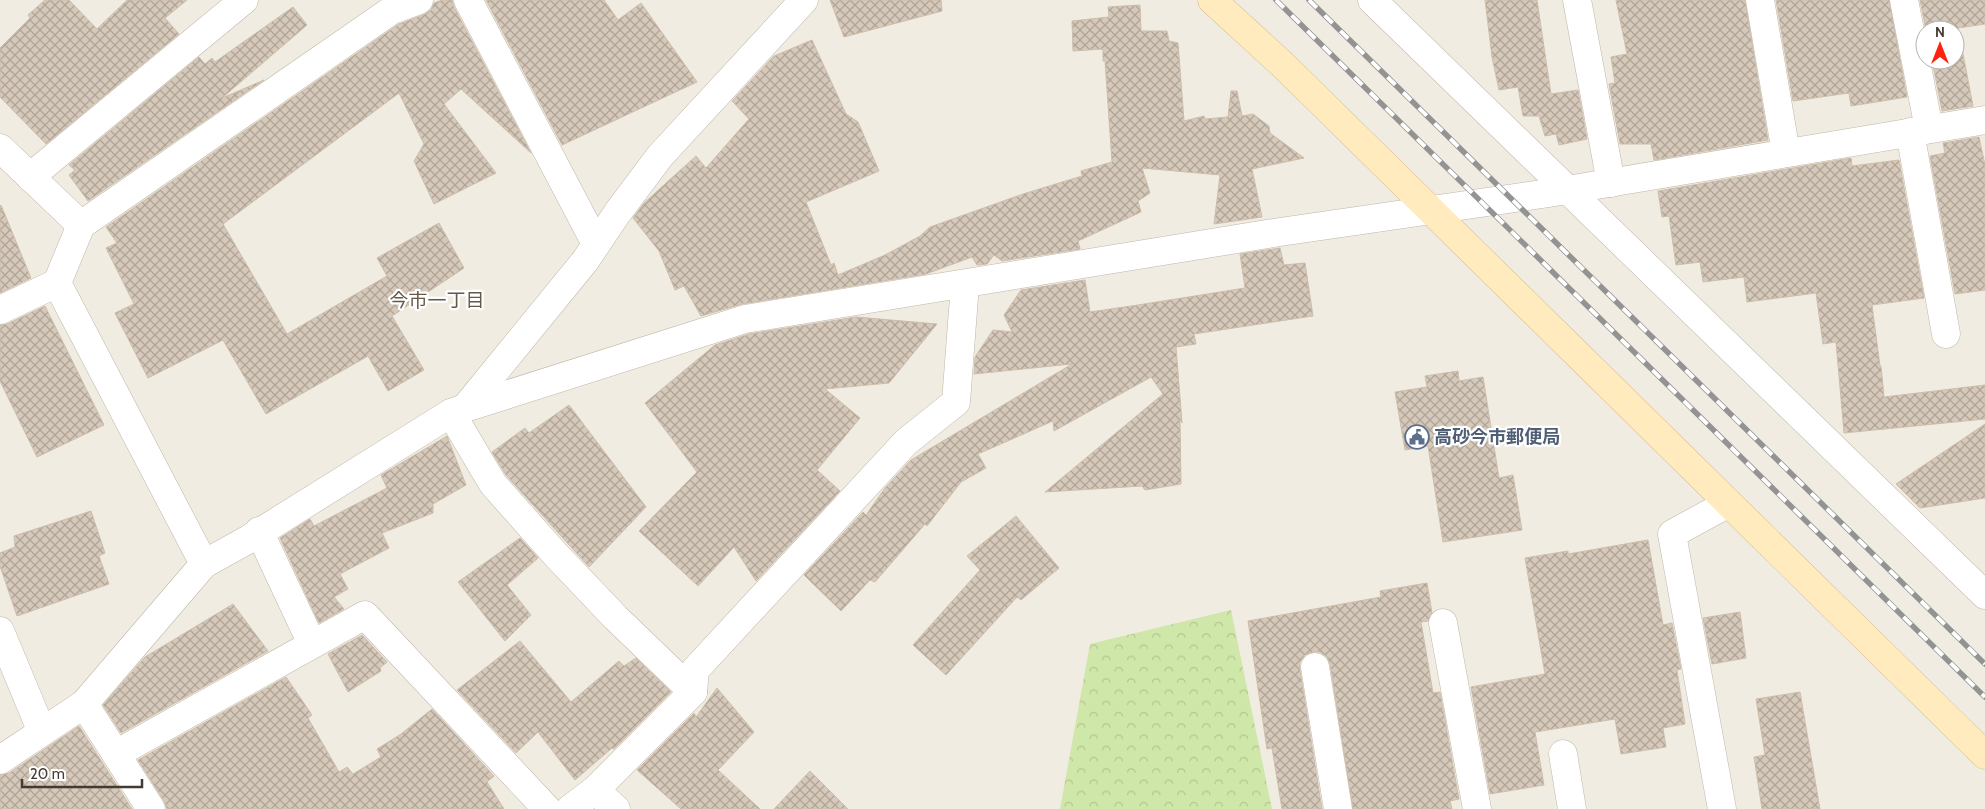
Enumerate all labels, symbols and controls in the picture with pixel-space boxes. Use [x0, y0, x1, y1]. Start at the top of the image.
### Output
north arrow [1915, 20, 1965, 70]
text: N [1935, 23, 1945, 41]
district label: 今市一丁目 [389, 289, 485, 312]
public building icon: 高砂今市郵便局 [1404, 424, 1430, 450]
place label: 高砂今市郵便局 [1434, 426, 1560, 448]
scale bar [22, 756, 142, 788]
text: 20 m [30, 765, 65, 783]

